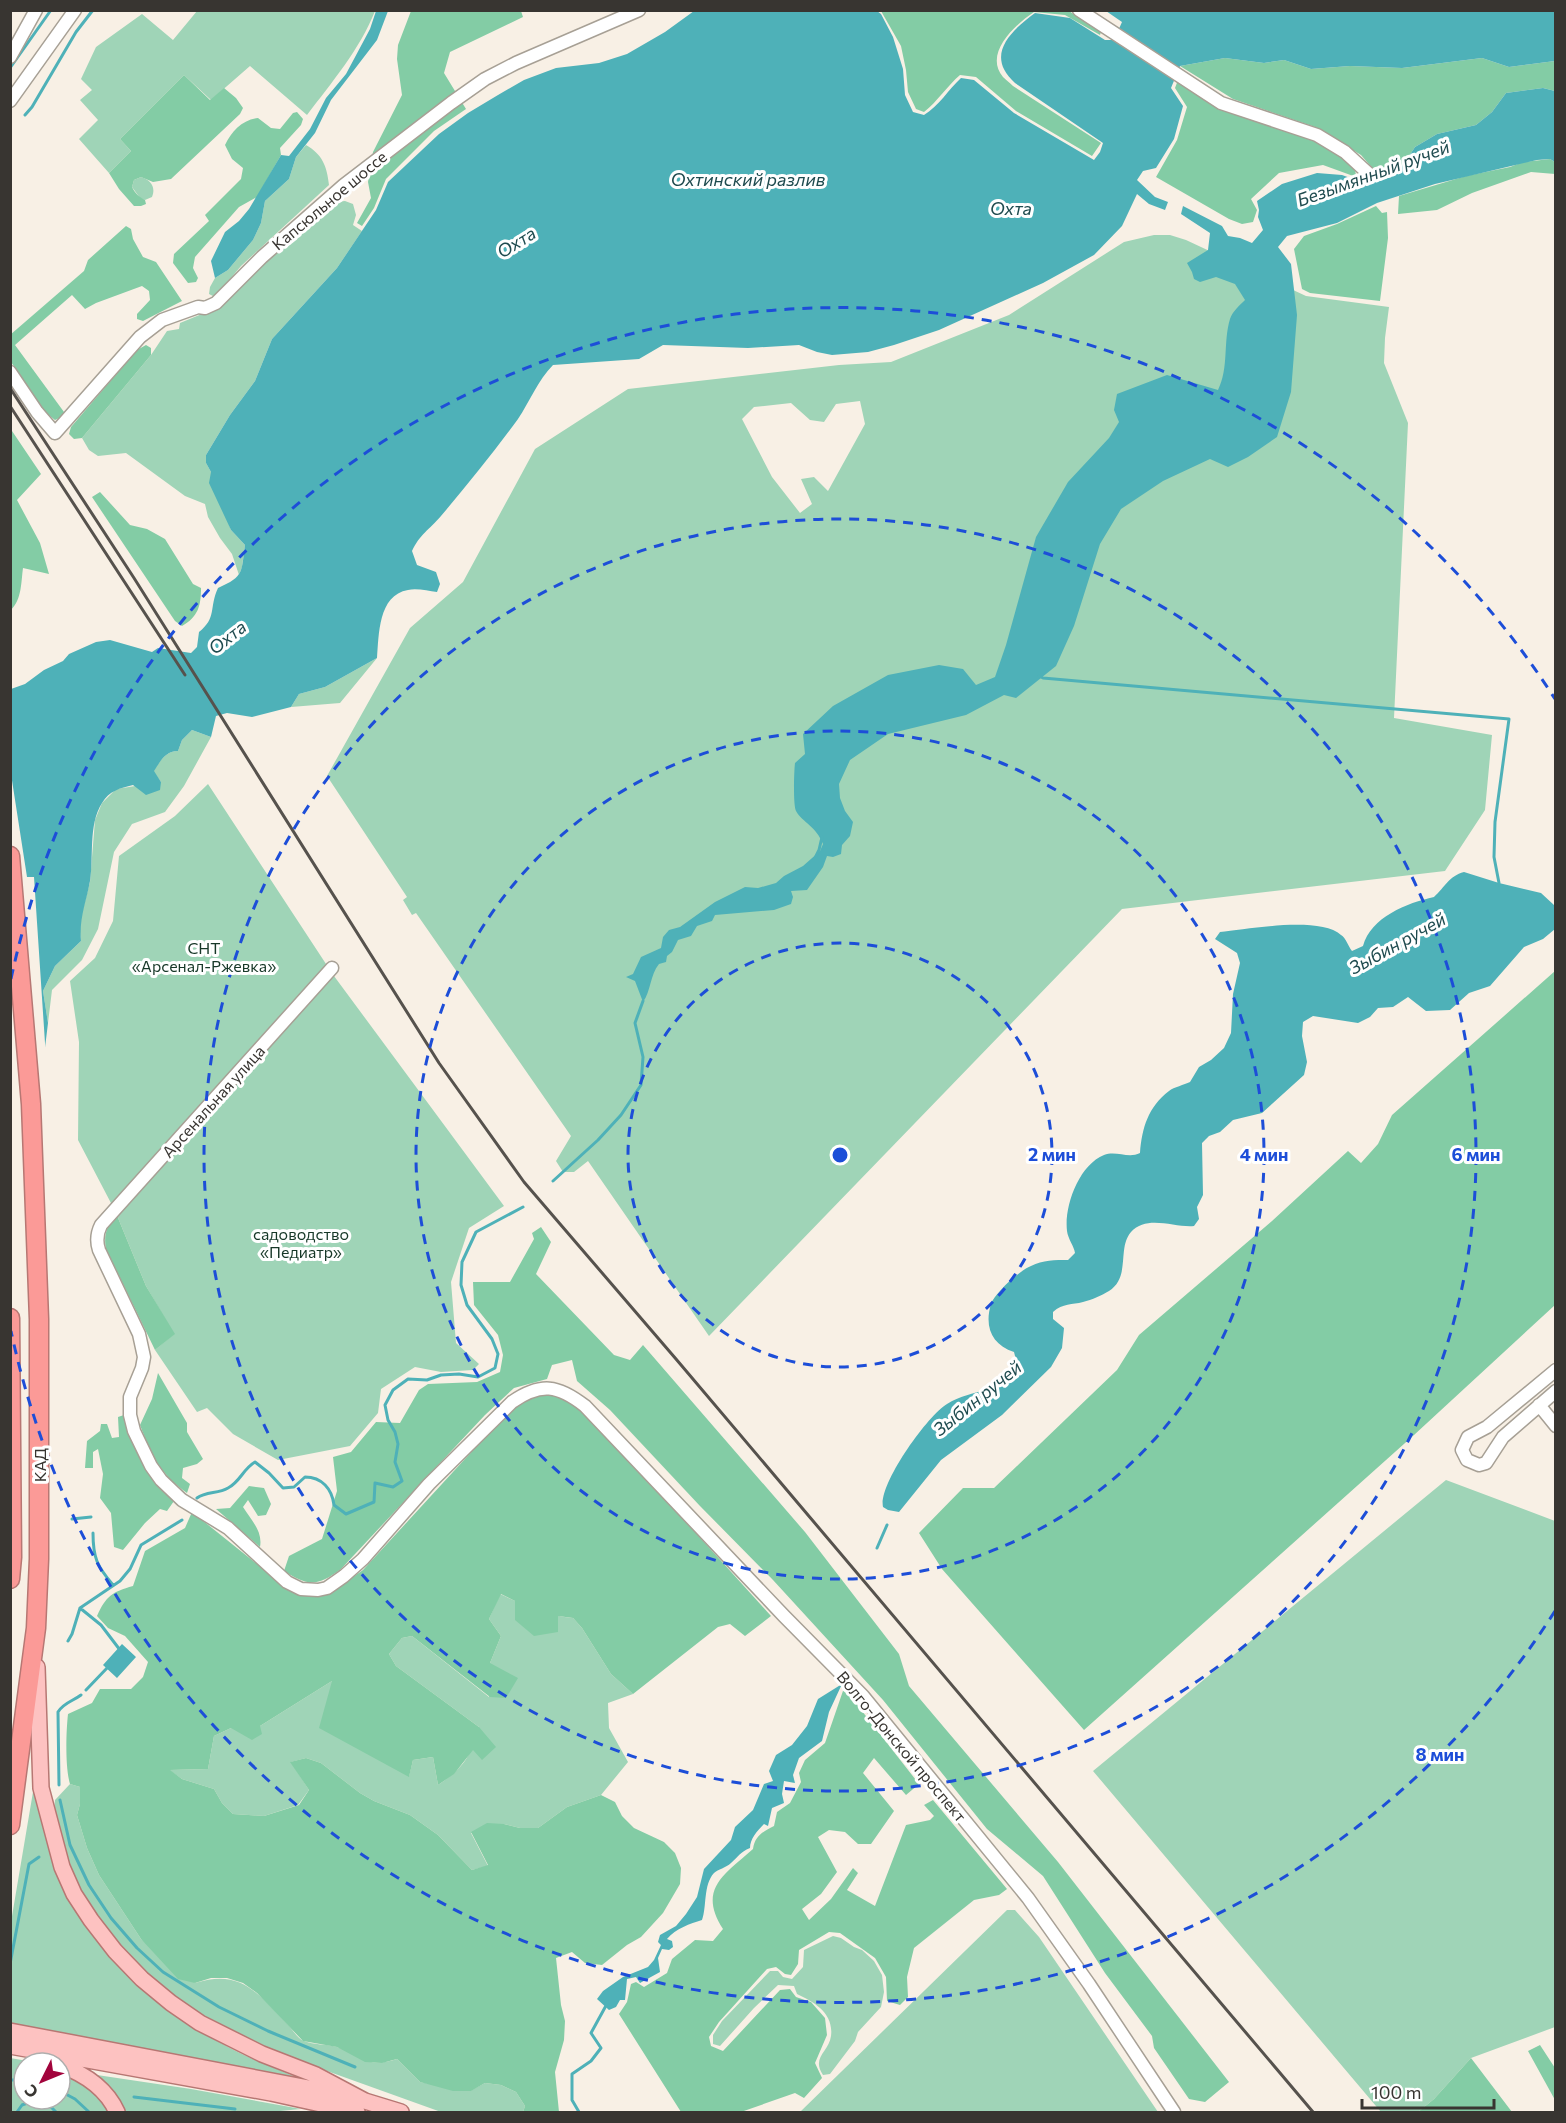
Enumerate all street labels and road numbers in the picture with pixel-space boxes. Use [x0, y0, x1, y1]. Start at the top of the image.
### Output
street label: Капсюльное шоссе [268, 147, 390, 253]
street label: Арсенальная улица [158, 1041, 268, 1161]
street label: КАД [30, 1447, 49, 1482]
street label: Волго-Донской проспект [833, 1667, 971, 1825]

